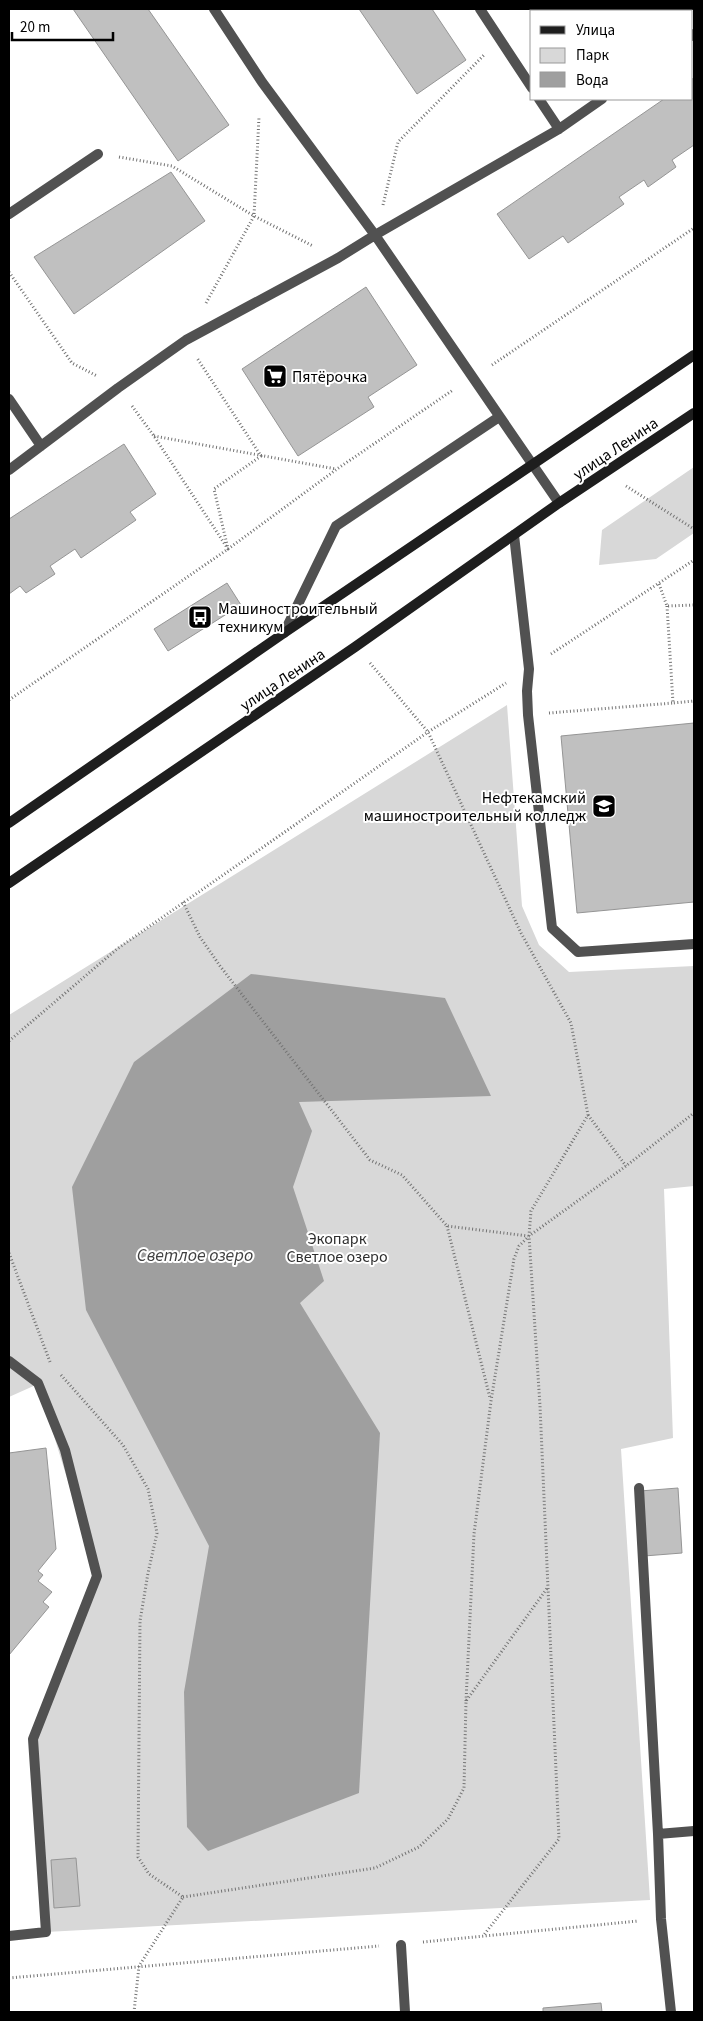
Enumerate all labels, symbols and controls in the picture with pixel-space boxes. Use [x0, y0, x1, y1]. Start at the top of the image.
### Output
scale bar [12, 10, 114, 42]
legend [530, 10, 693, 100]
text: 20 m [20, 17, 50, 38]
text: Улица [576, 20, 615, 41]
text: Парк [576, 45, 610, 66]
text: Вода [576, 70, 609, 91]
supermarket icon: Пятёрочка [262, 363, 288, 389]
place label: Пятёрочка [292, 366, 367, 388]
street label: улица Ленина [569, 412, 662, 485]
place label: Машиностроительный техникум [218, 598, 378, 638]
bus stop icon: Машиностроительный техникум [187, 604, 213, 630]
street label: улица Ленина [236, 643, 329, 716]
place label: Нефтекамский машиностроительный колледж [364, 787, 586, 827]
school or university icon: Нефтекамский машиностроительный колледж [591, 793, 617, 819]
park label: Экопарк Светлое озеро [286, 1228, 388, 1268]
water label: Светлое озеро [137, 1243, 253, 1268]

